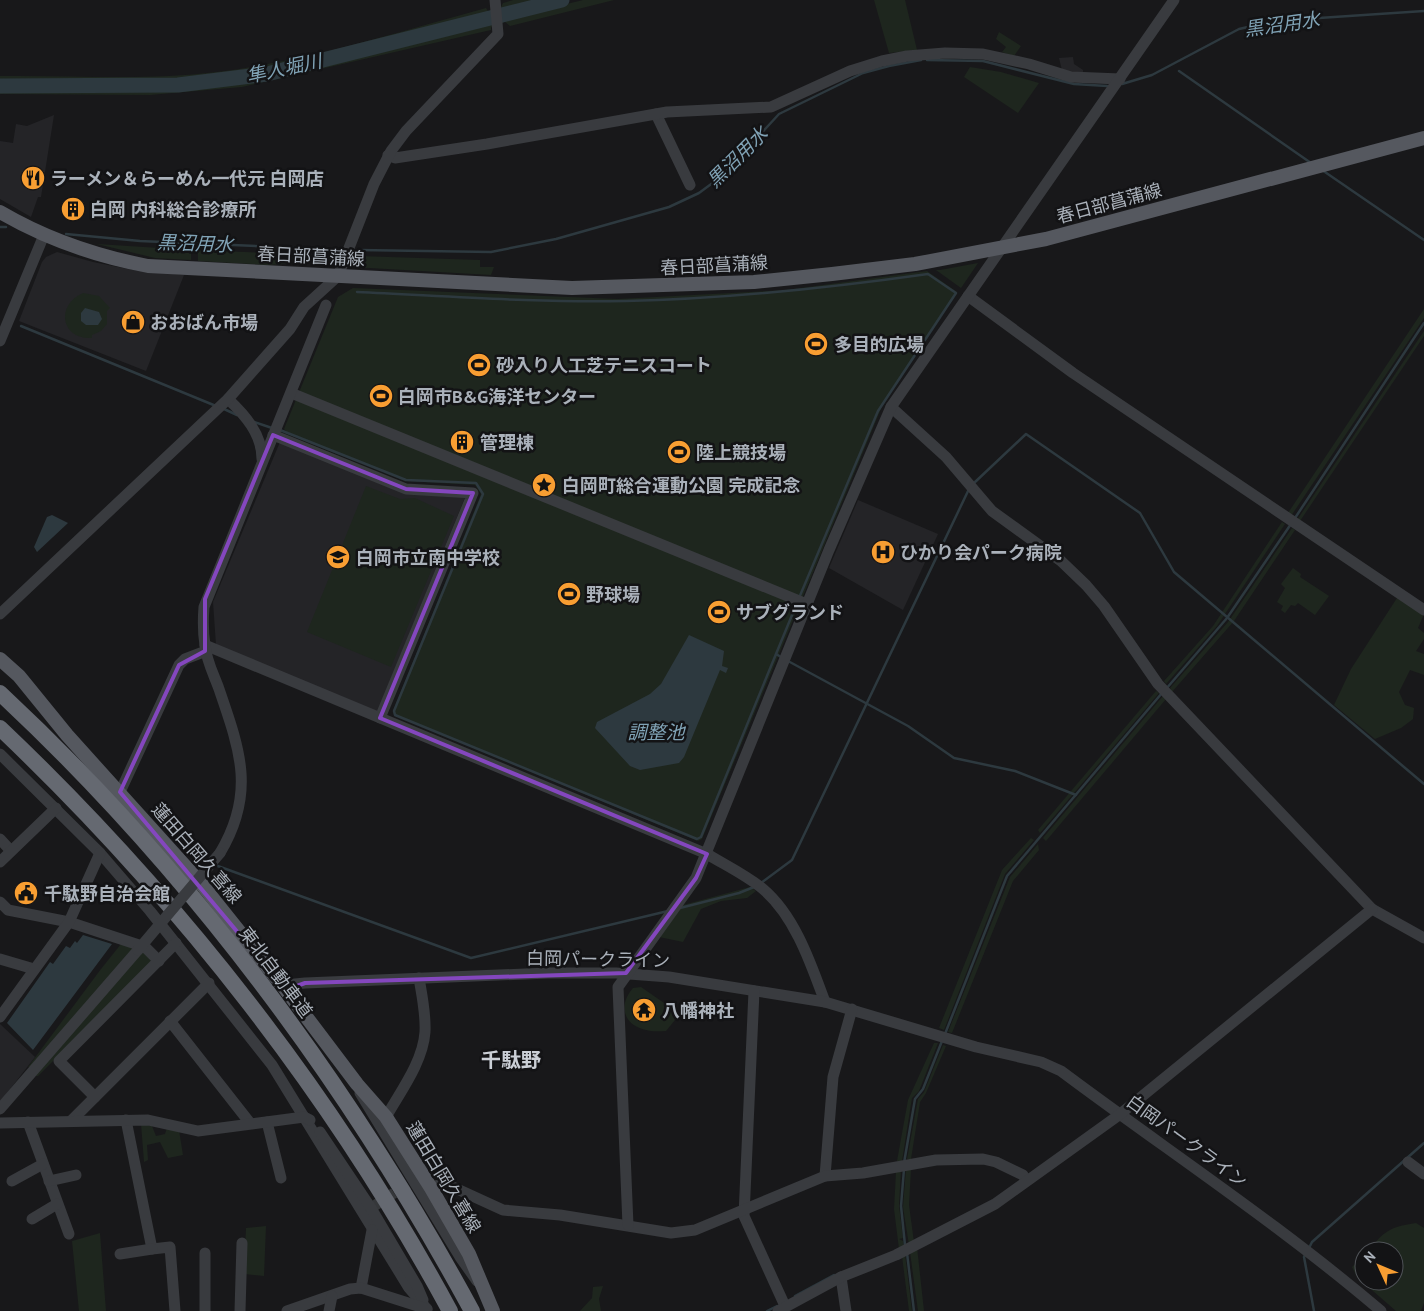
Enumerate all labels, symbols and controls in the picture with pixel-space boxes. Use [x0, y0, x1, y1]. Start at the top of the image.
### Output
water label: 黒沼用水 [1243, 7, 1323, 41]
water label: 隼人堀川 [244, 48, 326, 88]
water label: 黒沼用水 [702, 120, 774, 192]
restaurant icon: ラーメン＆らーめん一代元 白岡店 [20, 165, 46, 191]
place label: ラーメン＆らーめん一代元 白岡店 [50, 167, 324, 190]
street label: 春日部菖蒲線 [1054, 178, 1164, 228]
building icon: 白岡 内科総合診療所 [60, 196, 86, 222]
place label: 白岡 内科総合診療所 [90, 198, 257, 221]
water label: 黒沼用水 [157, 230, 235, 256]
street label: 春日部菖蒲線 [256, 242, 366, 270]
street label: 春日部菖蒲線 [659, 251, 769, 279]
shop icon: おおばん市場 [120, 309, 146, 335]
place label: おおばん市場 [150, 311, 258, 334]
sports icon: 多目的広場 [803, 331, 829, 357]
place label: 多目的広場 [834, 333, 924, 356]
sports icon: 砂入り人工芝テニスコート [466, 352, 492, 378]
place label: 砂入り人工芝テニスコート [496, 354, 712, 377]
sports icon: 白岡市B&G海洋センター [368, 383, 394, 409]
place label: 白岡市B&G海洋センター [398, 385, 596, 408]
building icon: 管理棟 [449, 429, 475, 455]
place label: 管理棟 [480, 431, 534, 454]
sports icon: 陸上競技場 [666, 439, 692, 465]
place label: 陸上競技場 [696, 441, 786, 464]
place icon: 白岡町総合運動公園 完成記念 [531, 472, 557, 498]
place label: 白岡町総合運動公園 完成記念 [562, 474, 801, 497]
hospital icon: ひかり会パーク病院 [870, 539, 896, 565]
place label: ひかり会パーク病院 [900, 541, 1062, 564]
school or university icon: 白岡市立南中学校 [325, 544, 351, 570]
place label: 白岡市立南中学校 [356, 546, 500, 569]
sports icon: 野球場 [556, 581, 582, 607]
place label: 野球場 [586, 583, 640, 606]
sports icon: サブグランド [706, 599, 732, 625]
place label: サブグランド [736, 601, 844, 624]
water label: 調整池 [627, 720, 686, 744]
street label: 蓮田白岡久喜線 [147, 798, 247, 908]
public building icon: 千駄野自治会館 [13, 880, 39, 906]
place label: 千駄野自治会館 [44, 882, 170, 905]
street label: 東北自動車道 [234, 922, 318, 1022]
street label: 白岡パークライン [526, 946, 670, 972]
temple icon: 八幡神社 [631, 997, 657, 1023]
place label: 八幡神社 [662, 999, 734, 1022]
district label: 千駄野 [481, 1047, 541, 1073]
street label: 白岡パークライン [1122, 1089, 1252, 1193]
street label: 蓮田白岡久喜線 [402, 1117, 486, 1237]
north arrow [1354, 1241, 1404, 1291]
text: N [1360, 1247, 1379, 1267]

